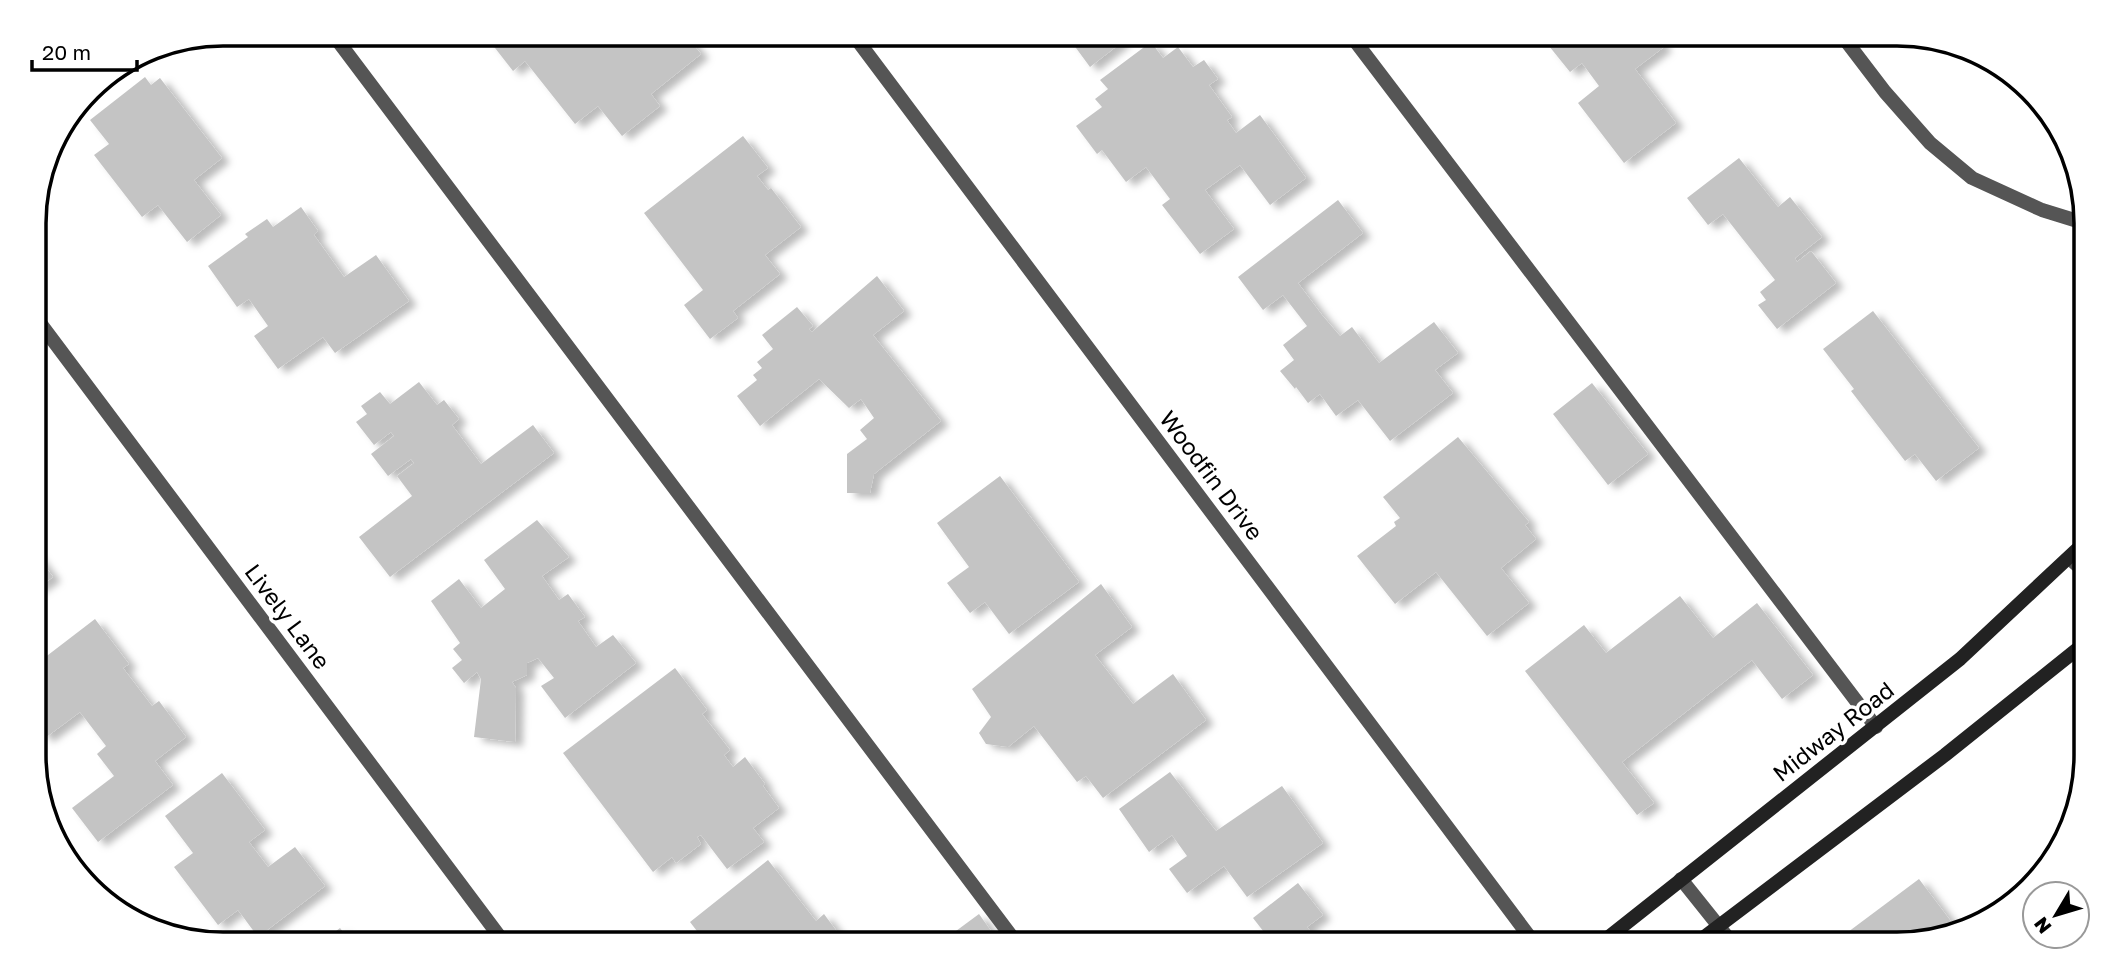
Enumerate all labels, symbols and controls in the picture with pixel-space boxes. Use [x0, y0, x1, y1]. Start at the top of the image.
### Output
scale bar [32, 28, 136, 72]
text: 20 m [42, 39, 91, 65]
street label: Woodfin Drive [1154, 405, 1270, 545]
street label: Lively Lane [239, 558, 337, 674]
street label: Midway Road [1767, 675, 1899, 787]
north arrow [2021, 880, 2091, 950]
text: N [2029, 913, 2056, 939]

